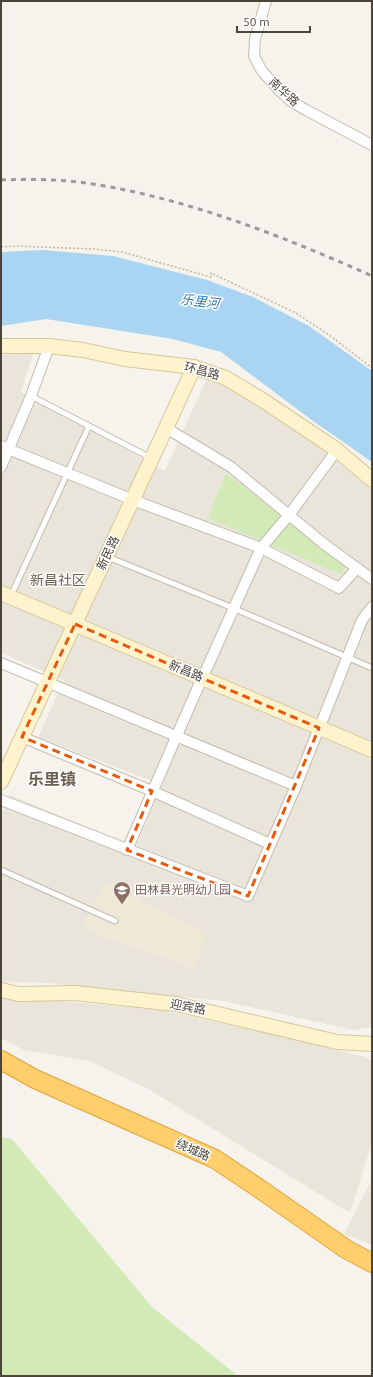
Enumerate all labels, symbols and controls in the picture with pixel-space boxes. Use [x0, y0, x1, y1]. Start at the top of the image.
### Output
scale bar [237, 8, 310, 34]
text: 50 m [243, 15, 270, 28]
street label: 南华路 [267, 75, 302, 109]
water label: 乐里河 [180, 292, 223, 311]
street label: 环昌路 [183, 360, 221, 381]
street label: 新民路 [94, 534, 121, 572]
district label: 新昌社区 [30, 572, 86, 588]
street label: 新昌路 [167, 658, 205, 684]
district label: 乐里镇 [28, 770, 76, 788]
school or university icon: 田林县光明幼儿园 [112, 880, 132, 905]
place label: 田林县光明幼儿园 [135, 883, 231, 896]
street label: 迎宾路 [169, 997, 207, 1016]
street label: 绕城路 [174, 1136, 212, 1163]

